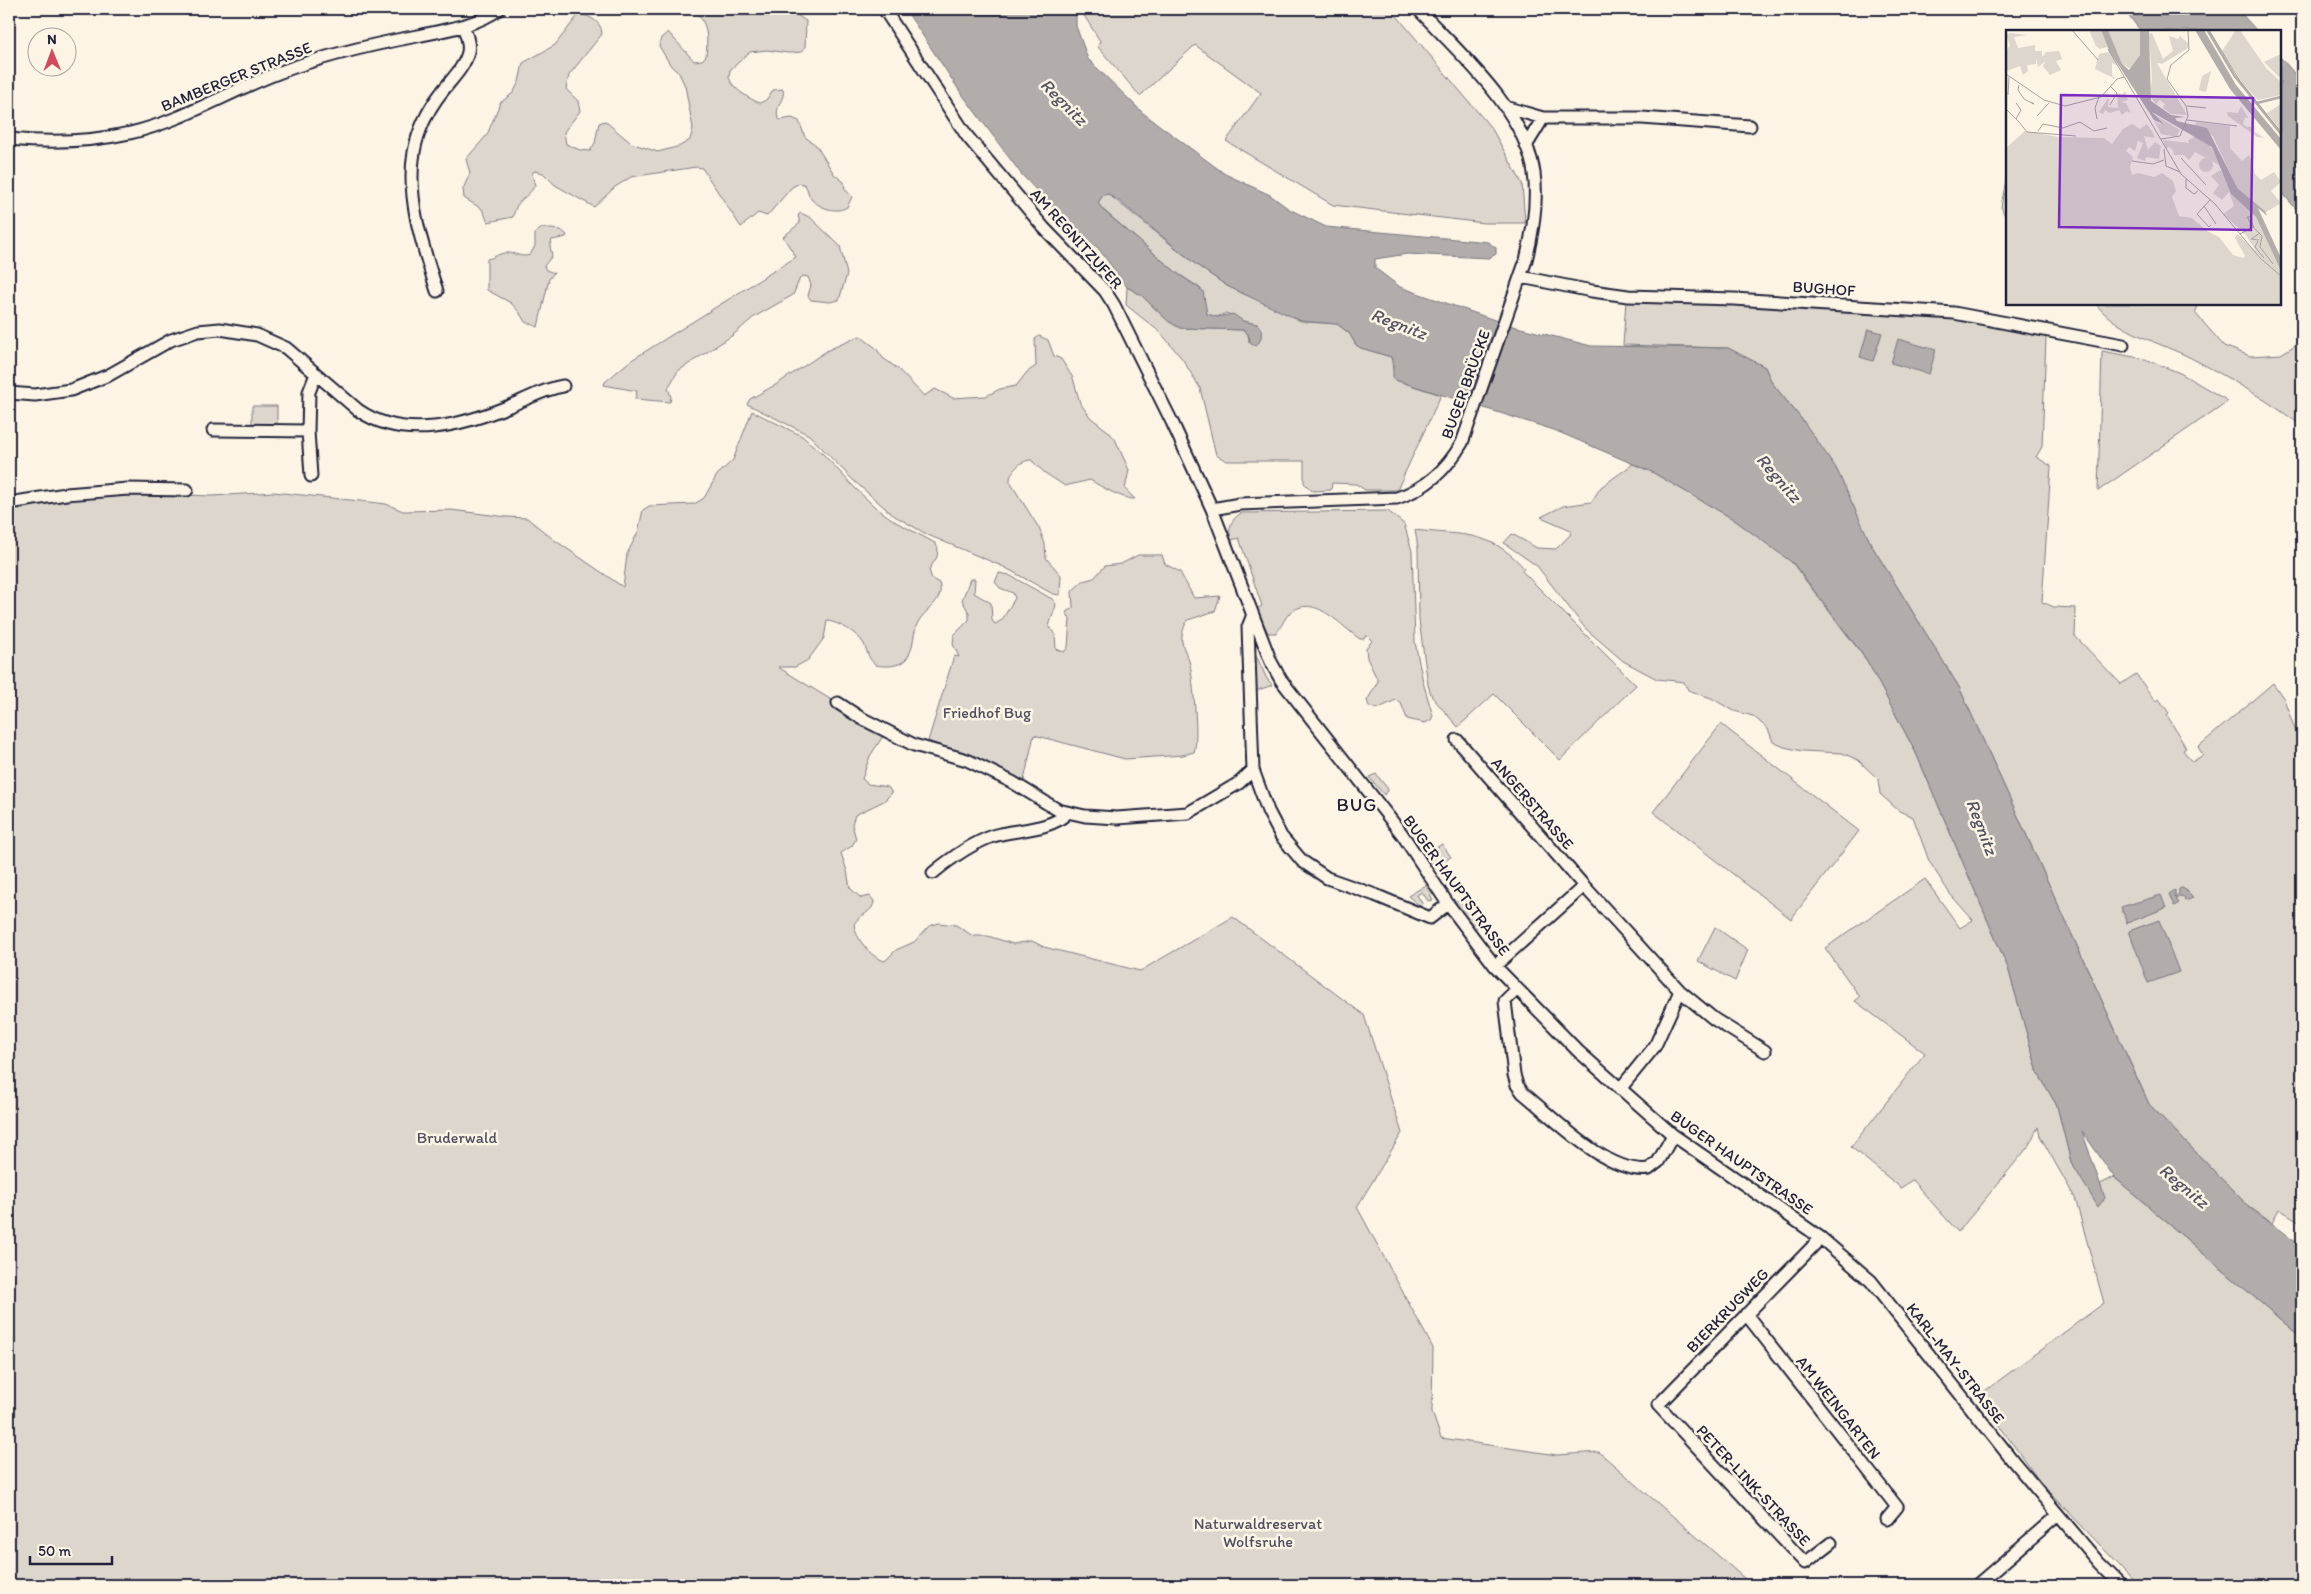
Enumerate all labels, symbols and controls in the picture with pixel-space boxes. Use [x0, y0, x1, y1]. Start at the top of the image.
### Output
north arrow [28, 28, 78, 78]
inset map [2006, 30, 2281, 305]
text: N [47, 31, 57, 48]
street label: BAMBERGER STRASSE [158, 38, 314, 115]
water label: Regnitz [1036, 74, 1093, 131]
street label: AM REGNITZUFER [1026, 184, 1127, 293]
street label: BUGHOF [1792, 277, 1857, 300]
water label: Regnitz [1368, 303, 1432, 345]
street label: BUGER BRÜCKE [1437, 327, 1494, 441]
water label: Regnitz [1752, 449, 1807, 508]
park label: Friedhof Bug [943, 703, 1032, 722]
street label: ANGERSTRASSE [1487, 753, 1578, 853]
district label: BUG [1337, 793, 1377, 816]
water label: Regnitz [1961, 796, 2003, 860]
street label: BUGER HAUPTSTRASSE [1399, 811, 1514, 959]
street label: BUGER HAUPTSTRASSE [1667, 1106, 1817, 1219]
park label: Bruderwald [417, 1128, 498, 1147]
water label: Regnitz [2155, 1159, 2215, 1214]
street label: BIERKRUGWEG [1682, 1264, 1772, 1357]
street label: KARL-MAY-STRASSE [1903, 1299, 2009, 1428]
street label: AM WEINGARTEN [1792, 1352, 1885, 1463]
street label: PETER-LINK-STRASSE [1693, 1421, 1815, 1550]
park label: Naturwaldreservat Wolfsruhe [1194, 1514, 1322, 1551]
scale bar [30, 1534, 112, 1566]
text: 50 m [38, 1542, 71, 1560]

